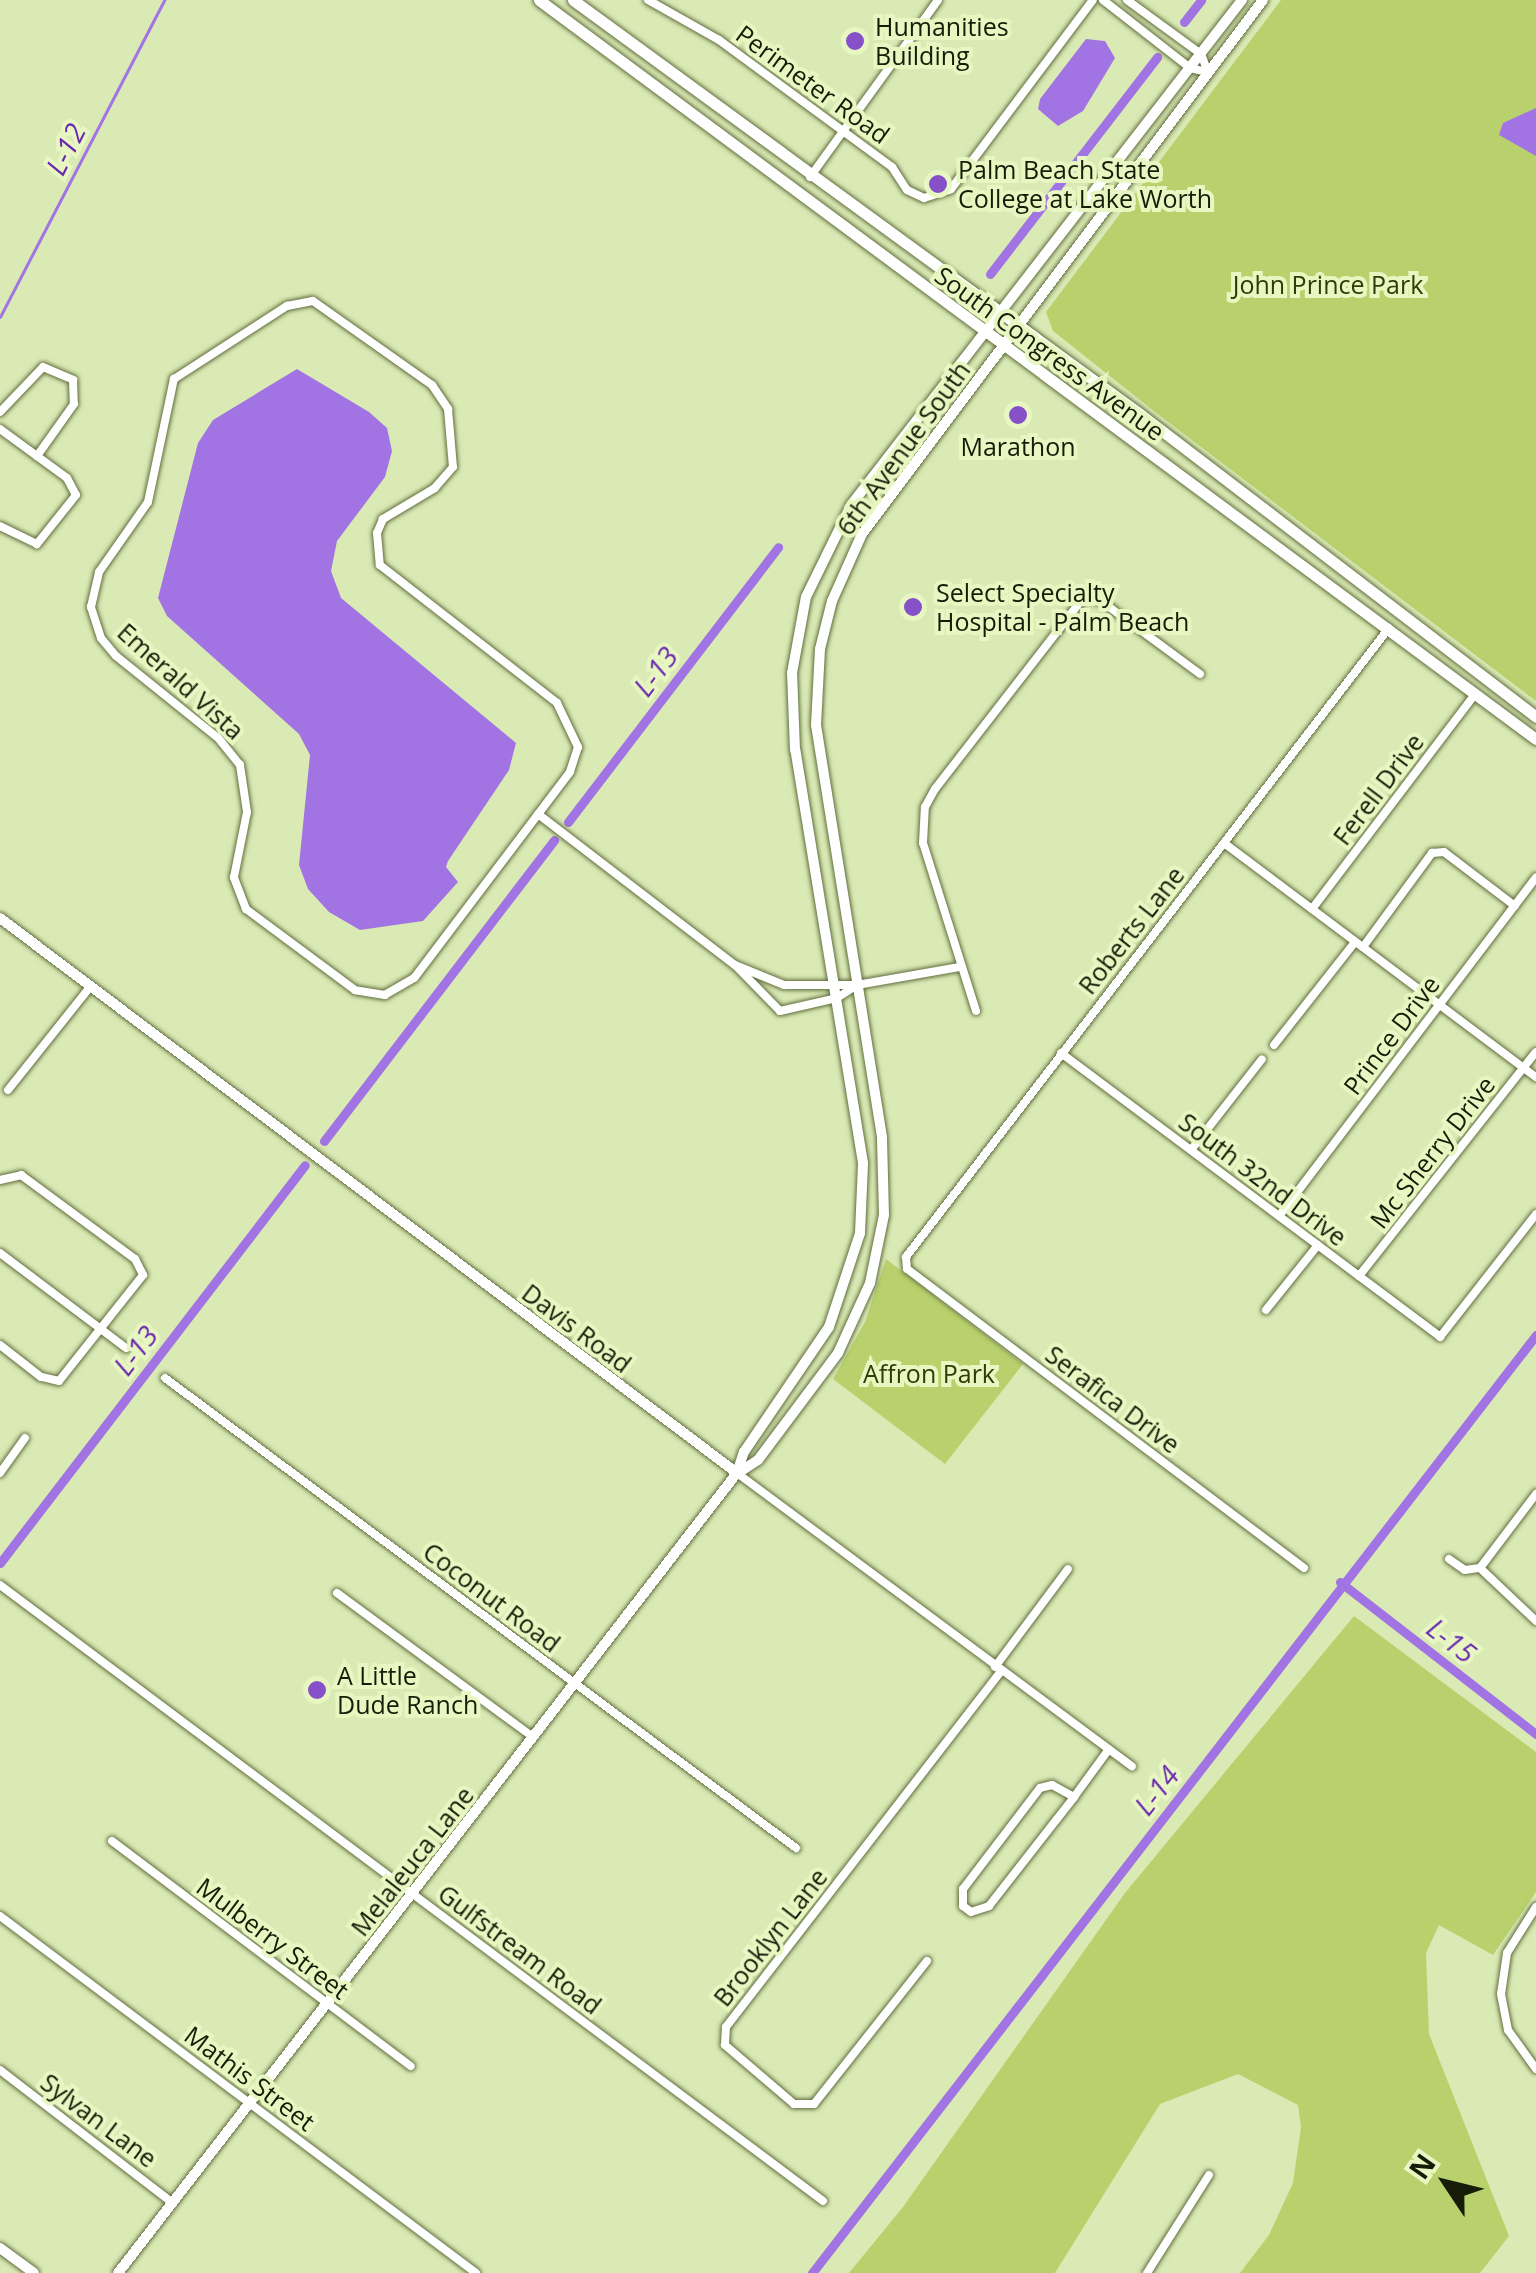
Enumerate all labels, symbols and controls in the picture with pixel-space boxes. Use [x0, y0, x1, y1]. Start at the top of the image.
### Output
place label: Humanities Building [875, 12, 1009, 71]
street label: Perimeter Road [731, 18, 895, 150]
marker: Humanities Building [844, 30, 866, 52]
water label: L-12 [38, 118, 92, 180]
place label: Palm Beach State College at Lake Worth [958, 155, 1212, 214]
marker: Palm Beach State College at Lake Worth [927, 173, 949, 195]
street label: South Congress Avenue [929, 260, 1171, 446]
park label: John Prince Park [1233, 269, 1423, 299]
street label: 6th Avenue South [830, 355, 976, 541]
marker: Marathon [1007, 404, 1029, 426]
place label: Marathon [960, 431, 1076, 461]
place label: Select Specialty Hospital - Palm Beach [936, 578, 1189, 637]
marker: Select Specialty Hospital - Palm Beach [900, 594, 926, 620]
street label: Emerald Vista [112, 617, 250, 745]
water label: L-13 [626, 640, 684, 702]
street label: Ferell Drive [1326, 727, 1430, 851]
street label: Roberts Lane [1072, 860, 1190, 1000]
street label: Prince Drive [1337, 970, 1445, 1100]
street label: Mc Sherry Drive [1363, 1070, 1501, 1234]
street label: South 32nd Drive [1173, 1106, 1353, 1252]
street label: Davis Road [517, 1277, 637, 1379]
water label: L-13 [106, 1319, 164, 1381]
street label: Serafica Drive [1040, 1339, 1186, 1459]
park label: Affron Park [863, 1358, 995, 1388]
street label: Coconut Road [418, 1536, 566, 1658]
water label: L-15 [1421, 1610, 1483, 1670]
place label: A Little Dude Ranch [337, 1661, 478, 1720]
marker: A Little Dude Ranch [306, 1679, 328, 1701]
water label: L-14 [1126, 1759, 1186, 1821]
street label: Melaleuca Lane [344, 1780, 480, 1942]
street label: Brooklyn Lane [707, 1862, 833, 2012]
street label: Mulberry Street [191, 1871, 355, 2005]
street label: Gulfstream Road [433, 1878, 607, 2020]
street label: Mathis Street [179, 2019, 321, 2137]
street label: Sylvan Lane [35, 2067, 163, 2173]
north arrow [1396, 2133, 1496, 2233]
text: N [1399, 2146, 1444, 2186]

